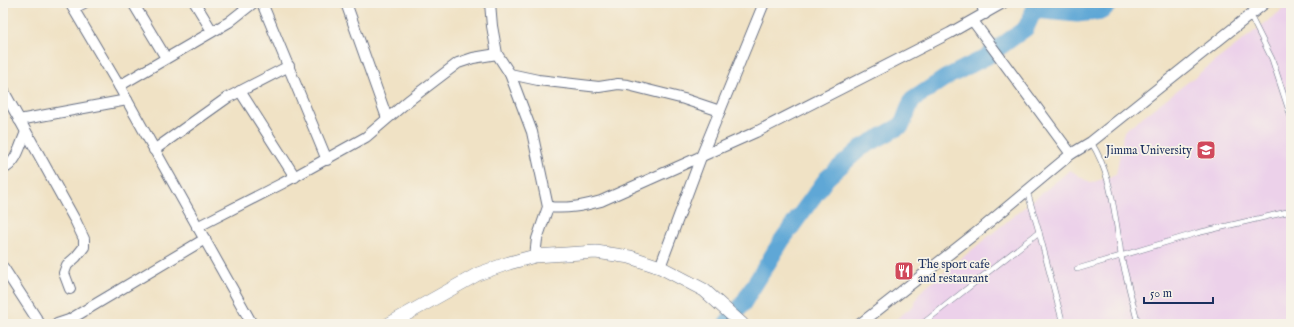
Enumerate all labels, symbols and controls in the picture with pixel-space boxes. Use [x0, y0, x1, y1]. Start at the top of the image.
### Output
school or university icon: Jimma University [1195, 139, 1217, 161]
place label: Jimma University [1104, 143, 1192, 159]
place label: The sport cafe and restaurant [918, 257, 990, 286]
restaurant icon: The sport cafe and restaurant [893, 260, 915, 282]
scale bar [1144, 279, 1213, 305]
text: 50 m [1150, 286, 1172, 301]

